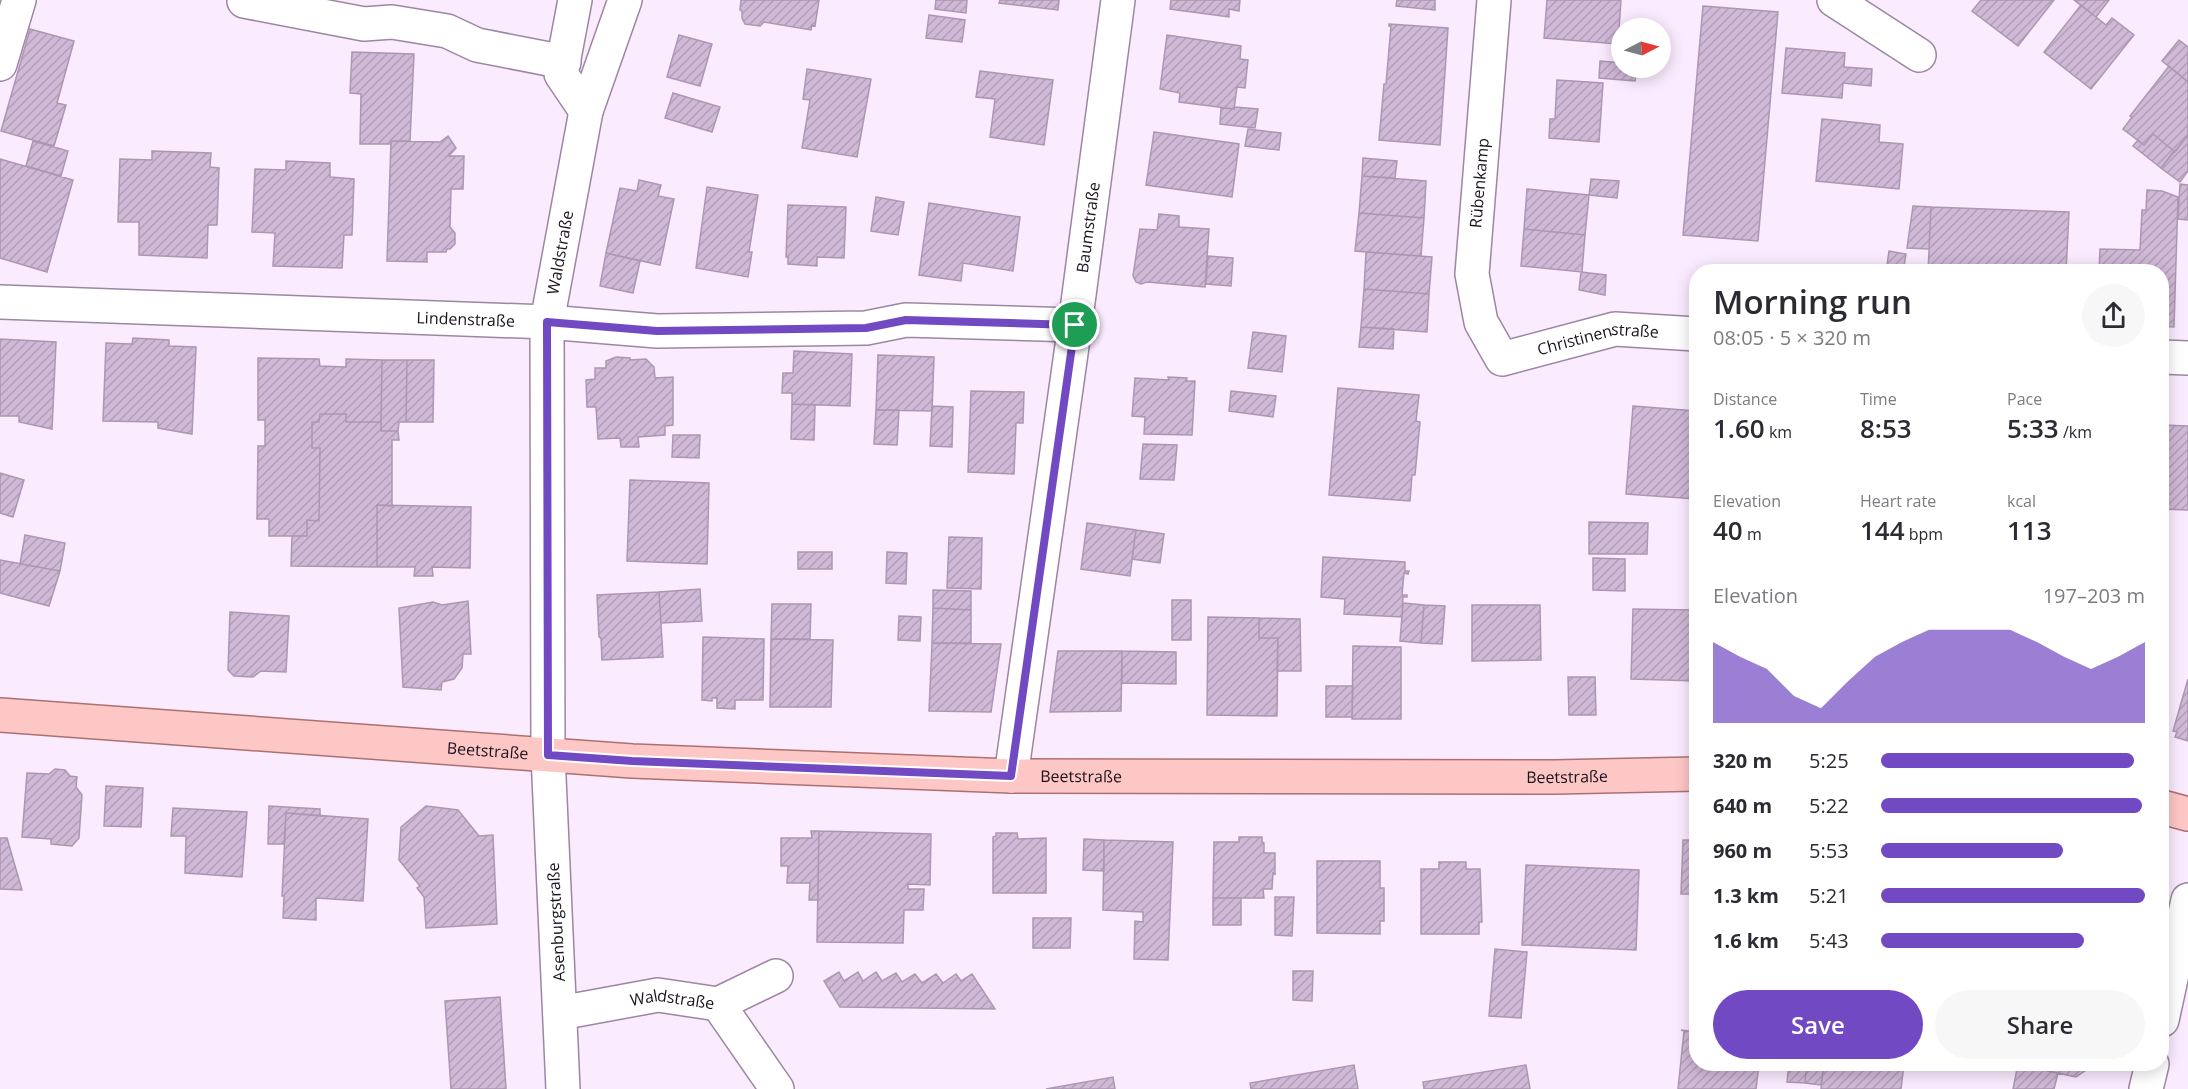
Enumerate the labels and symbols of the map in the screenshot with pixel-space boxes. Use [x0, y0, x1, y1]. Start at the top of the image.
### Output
north arrow [1611, 18, 1671, 78]
street label: Rübenkamp [1464, 137, 1494, 229]
street label: Baumstraße [1071, 181, 1105, 274]
street label: Waldstraße [541, 209, 578, 296]
pin [1049, 299, 1100, 350]
street label: Lindenstraße [416, 306, 515, 332]
street label: Christinenstraße [1535, 318, 1660, 360]
street label: Beetstraße [446, 737, 529, 764]
street label: Beetstraße [1040, 765, 1122, 787]
street label: Beetstraße [1526, 765, 1608, 788]
street label: Asenburgstraße [542, 862, 570, 982]
street label: Waldstraße [628, 984, 716, 1014]

